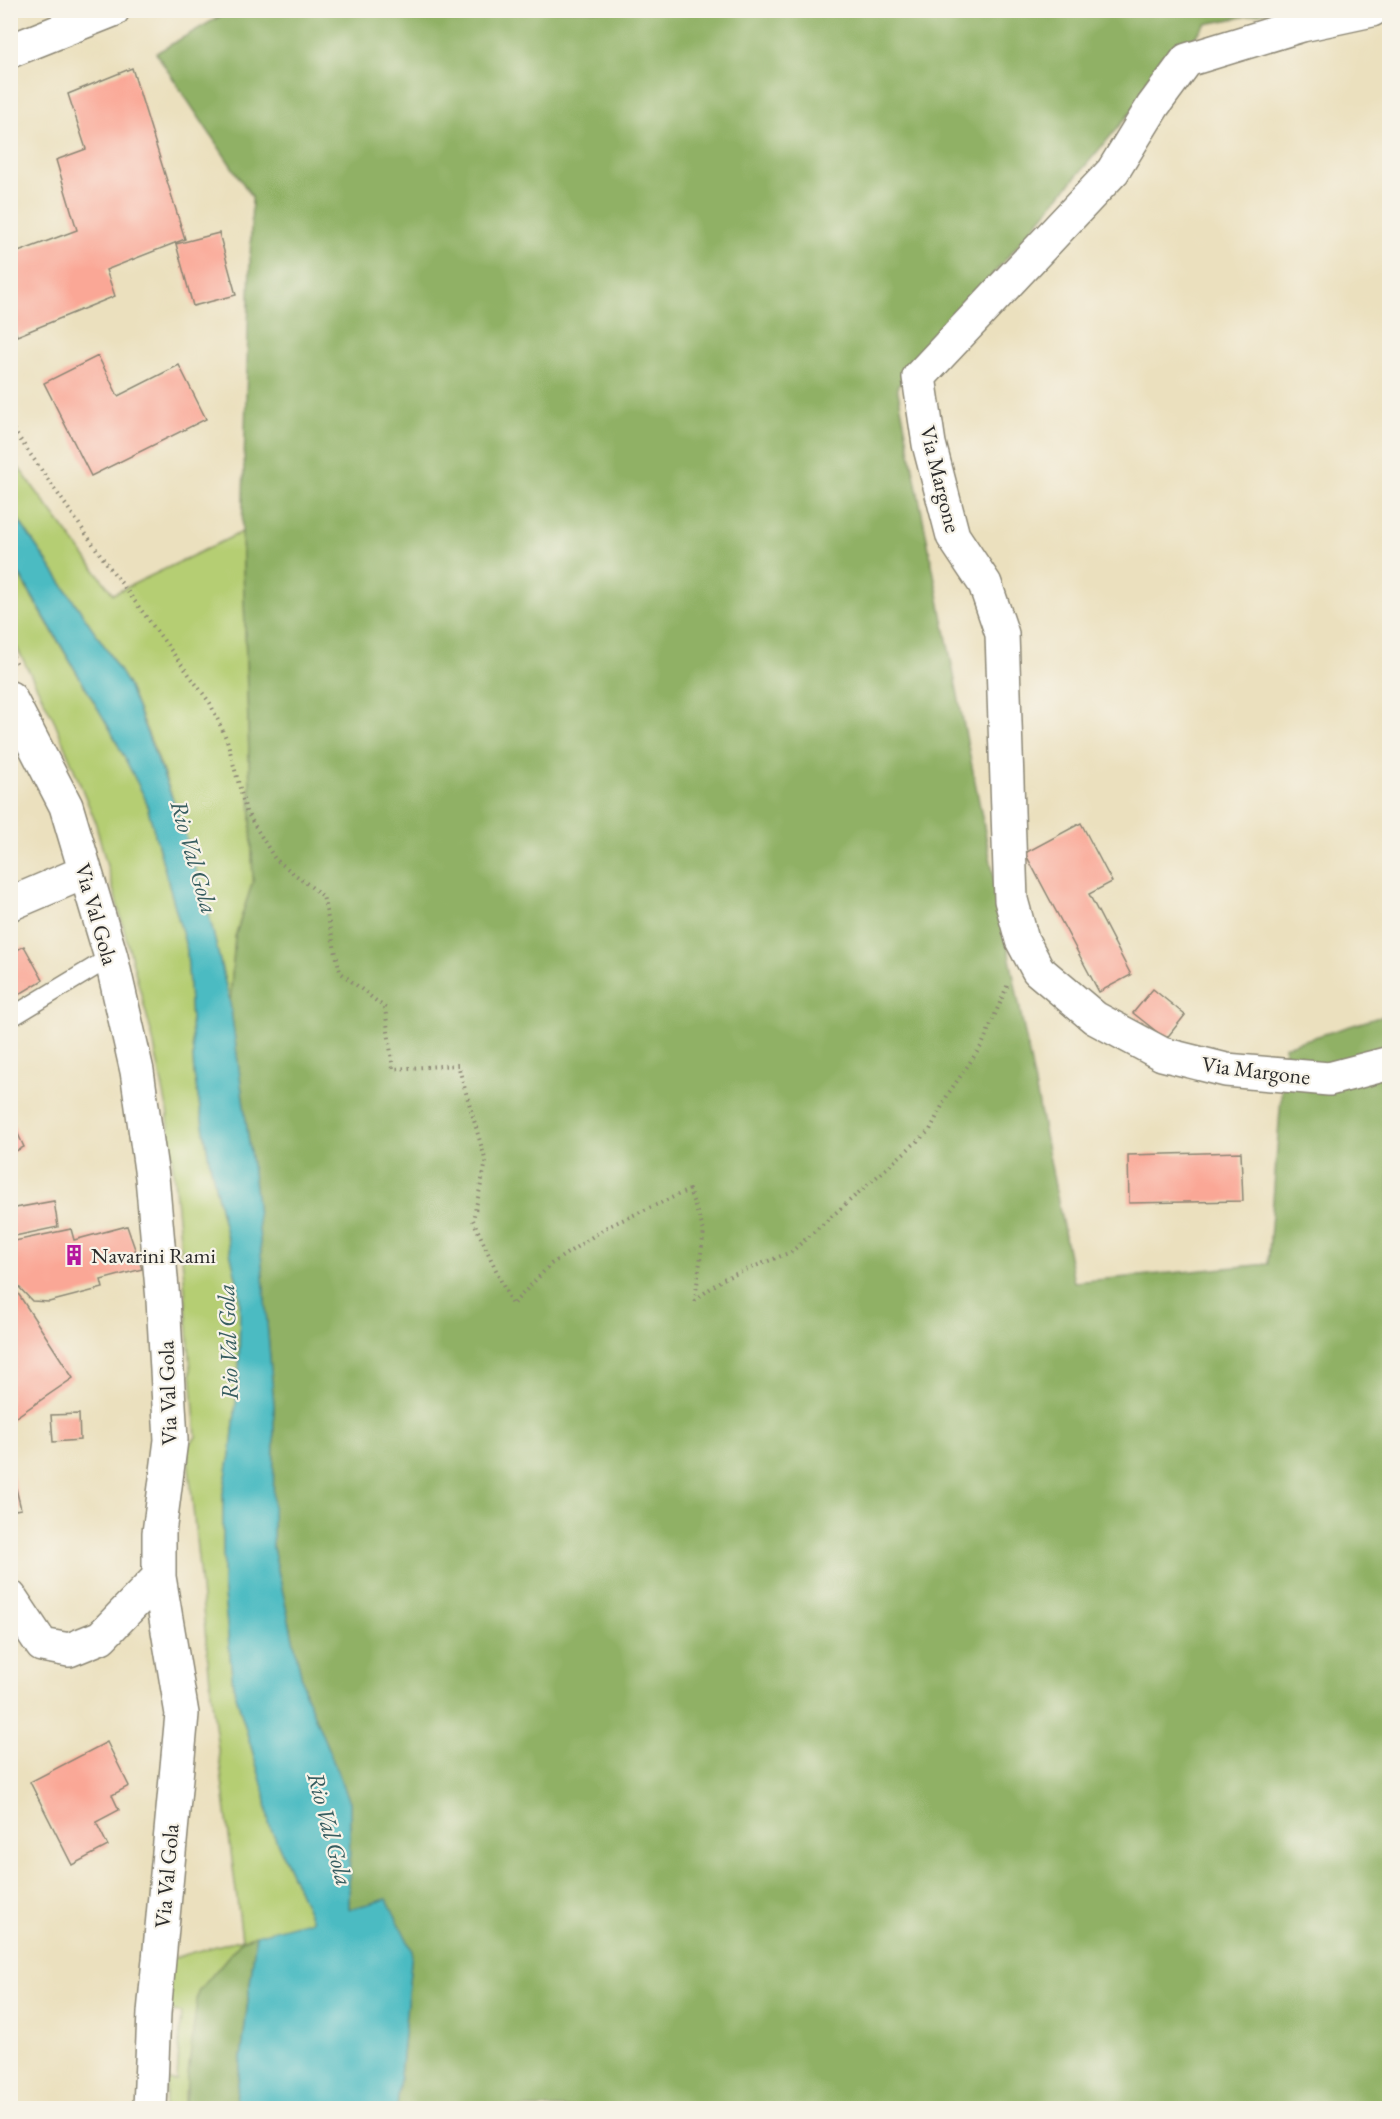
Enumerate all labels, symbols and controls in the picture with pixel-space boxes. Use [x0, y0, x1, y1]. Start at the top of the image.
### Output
street label: Via Margone [913, 423, 968, 536]
water label: Rio Val Gola [163, 796, 225, 917]
street label: Via Val Gola [68, 860, 125, 969]
street label: Via Margone [1200, 1049, 1312, 1092]
place label: Navarini Rami [91, 1241, 216, 1270]
building icon: Navarini Rami [62, 1243, 86, 1267]
water label: Rio Val Gola [210, 1283, 245, 1401]
street label: Via Val Gola [151, 1340, 184, 1446]
water label: Rio Val Gola [300, 1768, 361, 1889]
street label: Via Val Gola [147, 1822, 186, 1929]

